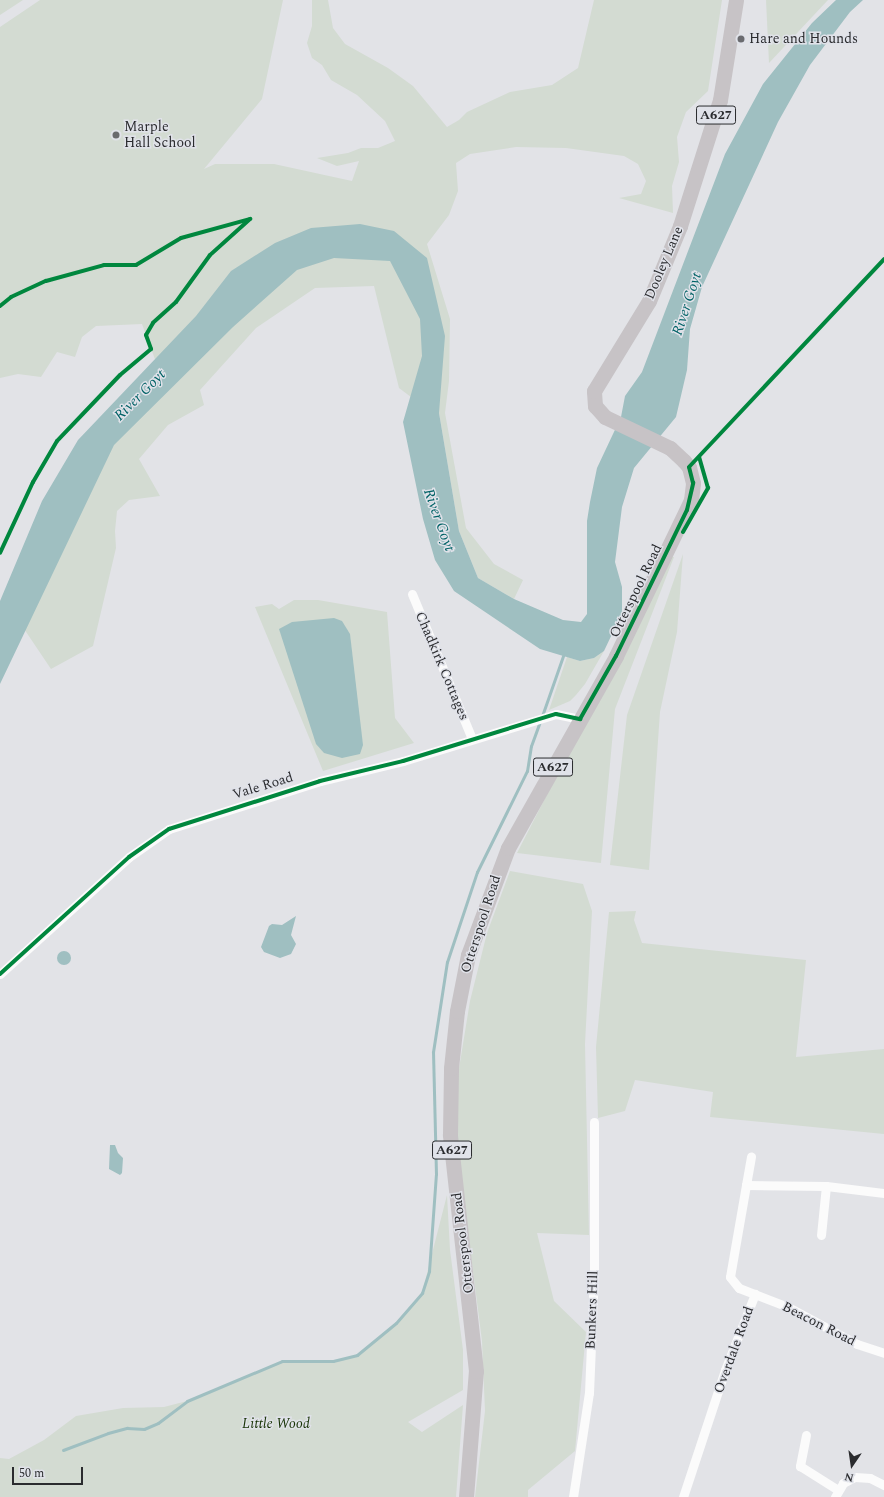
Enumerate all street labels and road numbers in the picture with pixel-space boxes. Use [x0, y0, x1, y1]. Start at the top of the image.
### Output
road number: A627 [696, 104, 736, 126]
street label: Dooley Lane [641, 224, 687, 302]
street label: Otterspool Road [606, 541, 666, 641]
street label: Chadkirk Cottages [412, 609, 472, 723]
road number: A627 [533, 756, 573, 778]
street label: Vale Road [231, 769, 295, 803]
street label: Otterspool Road [457, 873, 505, 975]
road number: A627 [432, 1139, 472, 1161]
street label: Otterspool Road [448, 1191, 478, 1295]
street label: Bunkers Hill [582, 1270, 602, 1350]
street label: Beacon Road [779, 1298, 859, 1350]
street label: Overdale Road [711, 1304, 757, 1396]

